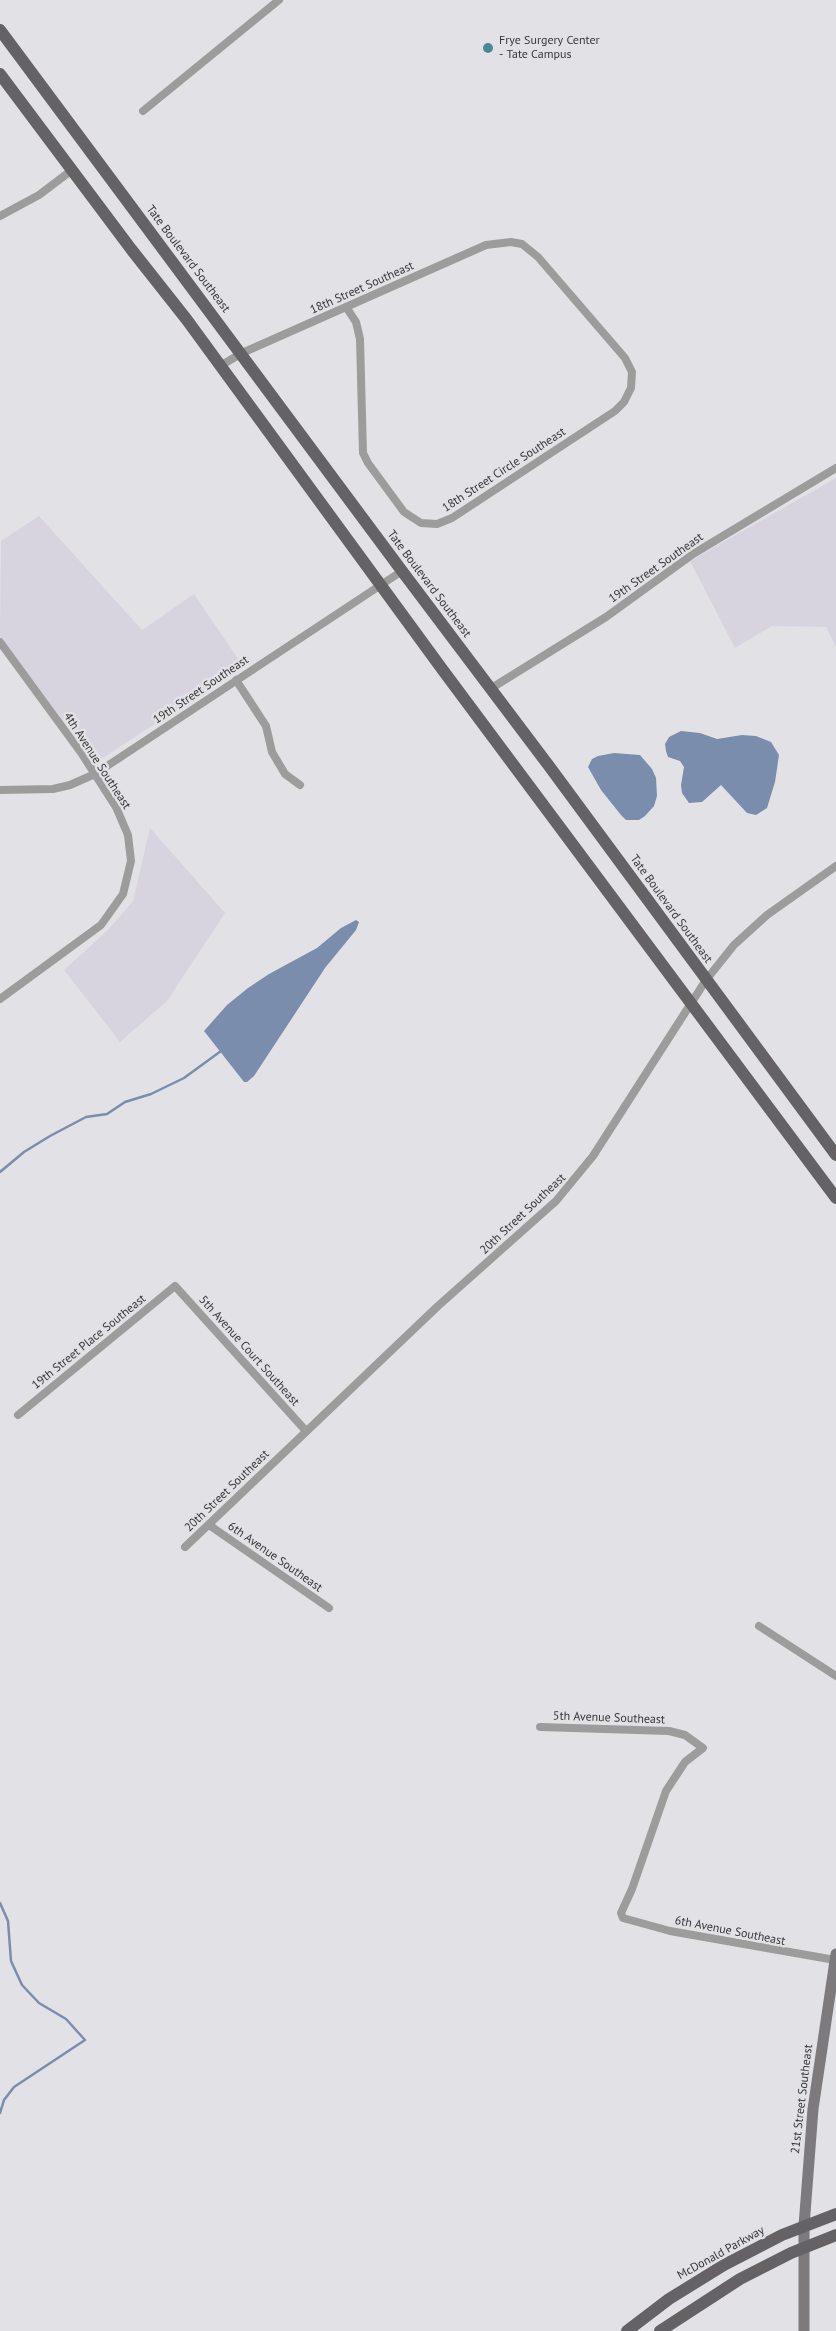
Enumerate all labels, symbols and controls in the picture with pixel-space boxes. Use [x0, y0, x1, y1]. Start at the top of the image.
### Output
place label: Frye Surgery Center - Tate Campus [499, 34, 600, 62]
marker: Frye Surgery Center - Tate Campus [481, 41, 495, 55]
street label: Tate Boulevard Southeast [143, 203, 233, 315]
street label: 18th Street Southeast [308, 259, 416, 317]
street label: 18th Street Circle Southeast [440, 425, 568, 515]
street label: Tate Boulevard Southeast [384, 528, 474, 640]
street label: 19th Street Southeast [606, 530, 706, 606]
street label: 19th Street Southeast [151, 653, 251, 727]
street label: 4th Avenue Southeast [60, 710, 134, 812]
street label: Tate Boulevard Southeast [627, 852, 715, 966]
street label: 20th Street Southeast [477, 1171, 569, 1257]
street label: 19th Street Place Southeast [29, 1292, 149, 1392]
street label: 5th Avenue Court Southeast [196, 1293, 302, 1409]
street label: 20th Street Southeast [182, 1447, 272, 1535]
street label: 6th Avenue Southeast [225, 1519, 325, 1595]
street label: 5th Avenue Southeast [553, 1709, 665, 1727]
street label: 6th Avenue Southeast [674, 1913, 786, 1949]
street label: 21st Street Southeast [788, 2043, 816, 2155]
street label: McDonald Parkway [675, 2223, 767, 2283]

